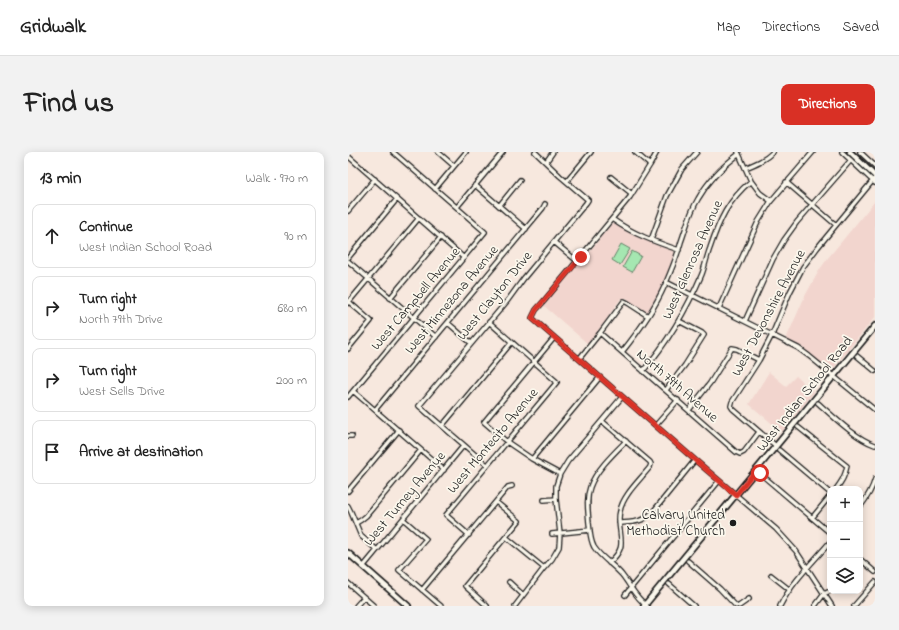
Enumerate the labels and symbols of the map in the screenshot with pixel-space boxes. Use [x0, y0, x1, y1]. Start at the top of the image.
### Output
street label: West Glenrosa Avenue [657, 196, 729, 323]
street label: West Minnezona Avenue [400, 240, 504, 359]
street label: West Campbell Avenue [366, 242, 466, 355]
street label: West Devonshire Avenue [727, 245, 812, 380]
street label: West Clayton Drive [452, 246, 539, 346]
route end [572, 248, 590, 266]
street label: West Indian School Road [752, 332, 858, 456]
street label: North 79th Avenue [631, 344, 723, 428]
street label: West Montecito Avenue [442, 383, 544, 498]
street label: West Turney Avenue [359, 446, 452, 552]
route start [751, 464, 769, 482]
place label: Calvary United Methodist Church [626, 505, 725, 542]
marker: Calvary United Methodist Church [728, 518, 738, 528]

